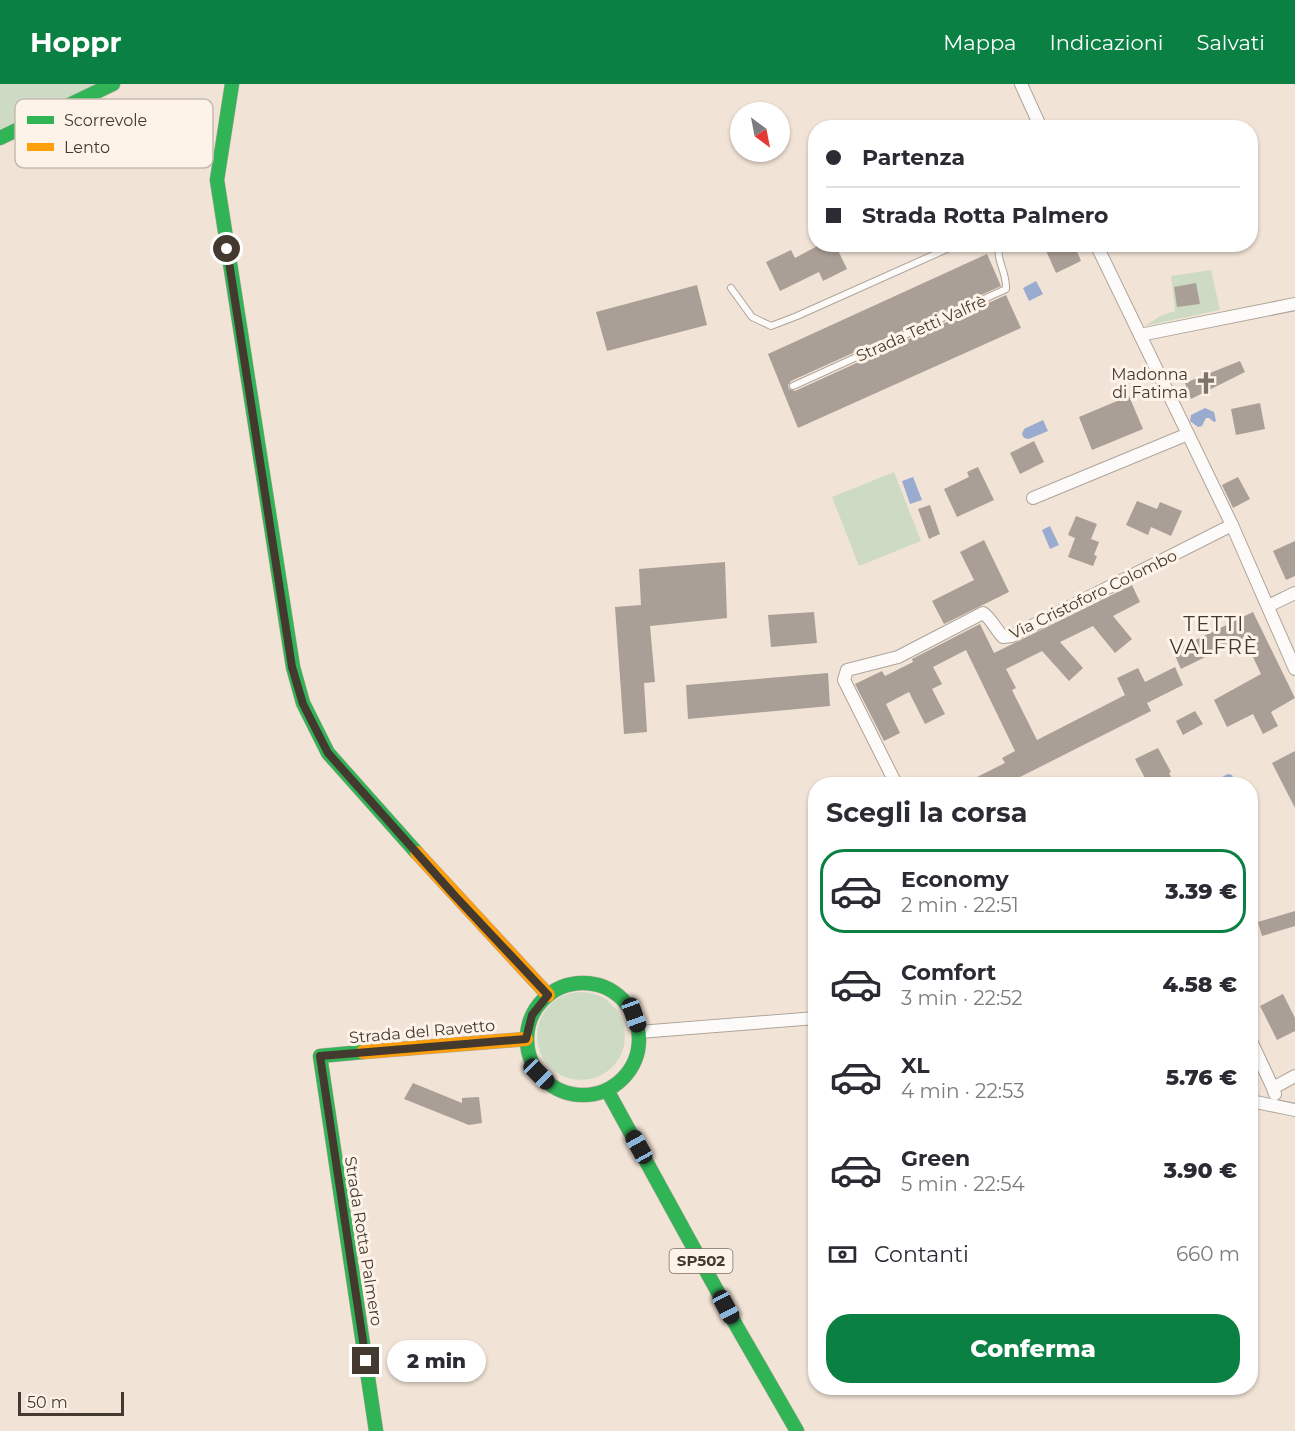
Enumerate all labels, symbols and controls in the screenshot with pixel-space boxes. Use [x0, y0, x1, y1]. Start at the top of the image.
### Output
text: Hoppr [30, 25, 122, 59]
text: Mappa [943, 30, 1016, 55]
text: Indicazioni [1049, 30, 1164, 55]
text: Salvati [1197, 30, 1265, 55]
legend [15, 99, 213, 168]
north arrow [730, 102, 790, 162]
map controls [730, 102, 790, 162]
text: Scorrevole [64, 111, 147, 130]
text: Lento [64, 138, 110, 157]
text: Partenza [862, 144, 965, 171]
text: Strada Rotta Palmero [862, 202, 1109, 229]
route start [213, 235, 240, 262]
street label: Strada Tetti Valfrè [853, 291, 989, 366]
place label: Madonna di Fatima [1111, 365, 1188, 402]
church icon: Madonna di Fatima [1193, 370, 1219, 396]
street label: Via Cristoforo Colombo [1006, 546, 1180, 643]
district label: TETTI VALFRÈ [1170, 612, 1258, 659]
text: Scegli la corsa [826, 796, 1027, 829]
icon: car [829, 864, 883, 918]
text: Economy [901, 866, 1009, 893]
text: 3.39 € [1165, 878, 1237, 905]
text: 2 min · 22:51 [901, 893, 1019, 917]
icon: car [829, 957, 883, 1011]
text: Comfort [901, 959, 996, 986]
text: 4.58 € [1162, 971, 1237, 998]
text: 3 min · 22:52 [901, 986, 1023, 1010]
car [619, 995, 649, 1035]
street label: Strada del Ravetto [348, 1016, 496, 1047]
icon: car [829, 1050, 883, 1104]
text: XL [901, 1052, 930, 1079]
car [520, 1055, 558, 1093]
text: 5.76 € [1166, 1064, 1237, 1091]
text: 4 min · 22:53 [901, 1079, 1025, 1103]
car [622, 1127, 656, 1167]
icon: car [829, 1143, 883, 1197]
text: Green [901, 1145, 970, 1172]
street label: Strada Rotta Palmero [341, 1155, 386, 1327]
text: 3.90 € [1164, 1157, 1237, 1184]
text: 5 min · 22:54 [901, 1172, 1025, 1196]
icon: cash [826, 1238, 859, 1271]
text: Contanti [874, 1241, 969, 1268]
text: 660 m [1176, 1242, 1240, 1266]
road number: SP502 [670, 1249, 732, 1273]
car [710, 1287, 742, 1327]
button: Conferma [826, 1314, 1240, 1383]
callout: 2 min [387, 1340, 486, 1382]
route end [352, 1347, 379, 1374]
text: 2 min [407, 1349, 466, 1373]
scale bar [18, 1389, 124, 1416]
text: 50 m [27, 1393, 68, 1412]

